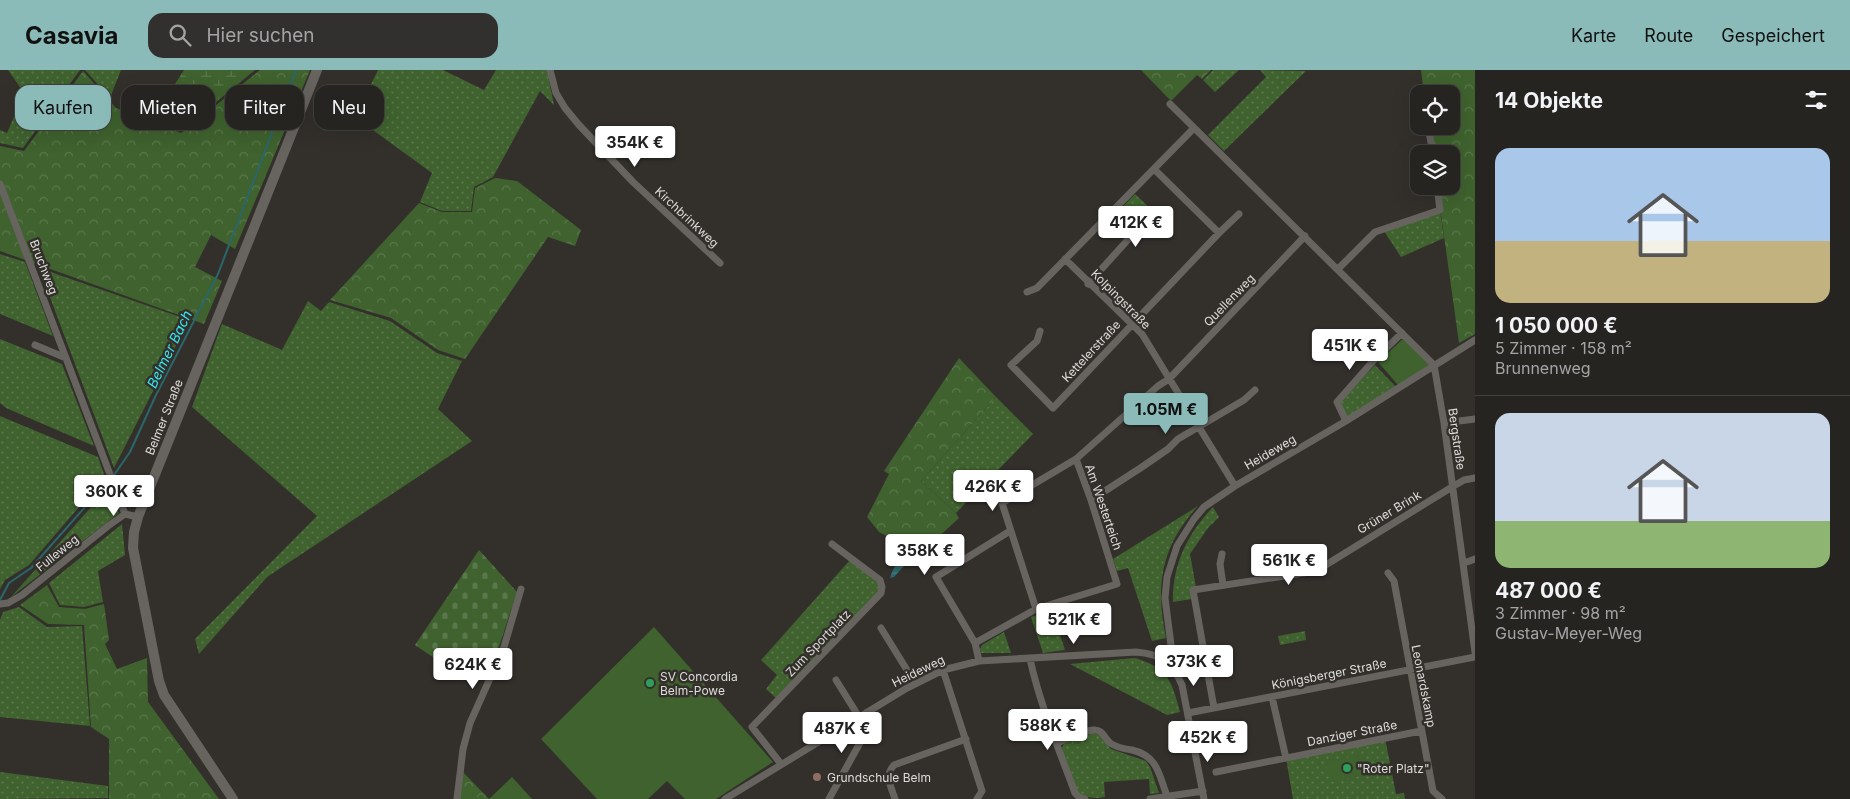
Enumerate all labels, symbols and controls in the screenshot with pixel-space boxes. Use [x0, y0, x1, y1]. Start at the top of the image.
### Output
search box [148, 13, 498, 58]
text: Casavia [25, 21, 118, 50]
icon: search [166, 21, 194, 49]
text: Hier suchen [206, 24, 314, 47]
text: Karte [1571, 25, 1616, 46]
text: Route [1644, 25, 1693, 46]
text: Gespeichert [1721, 25, 1825, 46]
chip: Kaufen [15, 85, 111, 130]
chip: Mieten [121, 85, 215, 130]
chip: Filter [225, 85, 304, 130]
chip: Neu [314, 85, 384, 130]
map controls [1410, 85, 1460, 195]
button: locate [1410, 85, 1460, 135]
icon: filters [1802, 86, 1830, 114]
text: 14 Objekte [1495, 88, 1603, 113]
pin: 354K € [594, 126, 676, 168]
text: 354K € [606, 132, 664, 152]
button: layers [1410, 145, 1460, 195]
icon: home [1618, 180, 1708, 270]
street label: Kirchbrinkweg [652, 184, 722, 250]
pin: 412K € [1095, 206, 1177, 248]
text: 412K € [1109, 212, 1163, 232]
street label: Bruchweg [27, 238, 61, 296]
street label: Kolpingstraße [1088, 266, 1154, 332]
street label: Quellenweg [1200, 271, 1258, 329]
water label: Belmer Bach [143, 307, 195, 391]
text: 1 050 000 € [1495, 313, 1618, 338]
street label: Kettelerstraße [1058, 317, 1124, 385]
pin: 451K € [1309, 328, 1391, 371]
text: 451K € [1323, 335, 1377, 355]
text: 5 Zimmer · 158 m² [1495, 338, 1632, 358]
text: Brunnenweg [1495, 358, 1591, 378]
street label: Belmer Straße [142, 377, 186, 457]
pin: 1.05M € [1120, 392, 1212, 435]
text: 1.05M € [1135, 399, 1197, 419]
street label: Bergstraße [1445, 407, 1469, 471]
street label: Heideweg [1242, 431, 1298, 473]
icon: home [1618, 446, 1708, 536]
street label: Am Westerteich [1082, 462, 1126, 552]
pin: 426K € [952, 470, 1034, 512]
pin: 360K € [73, 474, 155, 517]
text: 426K € [964, 476, 1022, 496]
text: 360K € [85, 481, 143, 501]
street label: Grüner Brink [1354, 487, 1424, 537]
street label: Fulleweg [33, 531, 81, 575]
pin: 358K € [884, 534, 966, 576]
text: 358K € [896, 540, 954, 560]
pin: 561K € [1248, 544, 1330, 586]
text: 561K € [1262, 550, 1316, 570]
text: 487 000 € [1495, 578, 1602, 603]
pin: 521K € [1033, 602, 1115, 645]
text: 3 Zimmer · 98 m² [1495, 603, 1626, 623]
street label: Zum Sportplatz [782, 607, 854, 679]
text: 521K € [1047, 609, 1101, 629]
text: Gustav-Meyer-Weg [1495, 623, 1642, 643]
street label: Leonardskamp [1409, 643, 1439, 729]
pin: 373K € [1153, 644, 1235, 687]
pin: 624K € [432, 648, 514, 690]
text: 373K € [1166, 651, 1222, 671]
street label: Heideweg [889, 652, 947, 690]
text: 624K € [444, 654, 502, 674]
street label: Königsberger Straße [1270, 656, 1388, 692]
place label: SV Concordia Belm-Powe [660, 669, 738, 698]
marker: SV Concordia Belm-Powe [644, 677, 656, 689]
pin: 588K € [1007, 708, 1089, 751]
pin: 487K € [801, 712, 883, 754]
text: 588K € [1019, 715, 1077, 735]
street label: Danziger Straße [1306, 717, 1398, 749]
text: 487K € [814, 718, 870, 738]
pin: 452K € [1167, 720, 1249, 763]
text: 452K € [1179, 727, 1237, 747]
place label: "Roter Platz" [1357, 761, 1429, 776]
marker: "Roter Platz" [1341, 762, 1353, 774]
place label: Grundschule Belm [827, 770, 931, 785]
marker: Grundschule Belm [811, 771, 823, 783]

